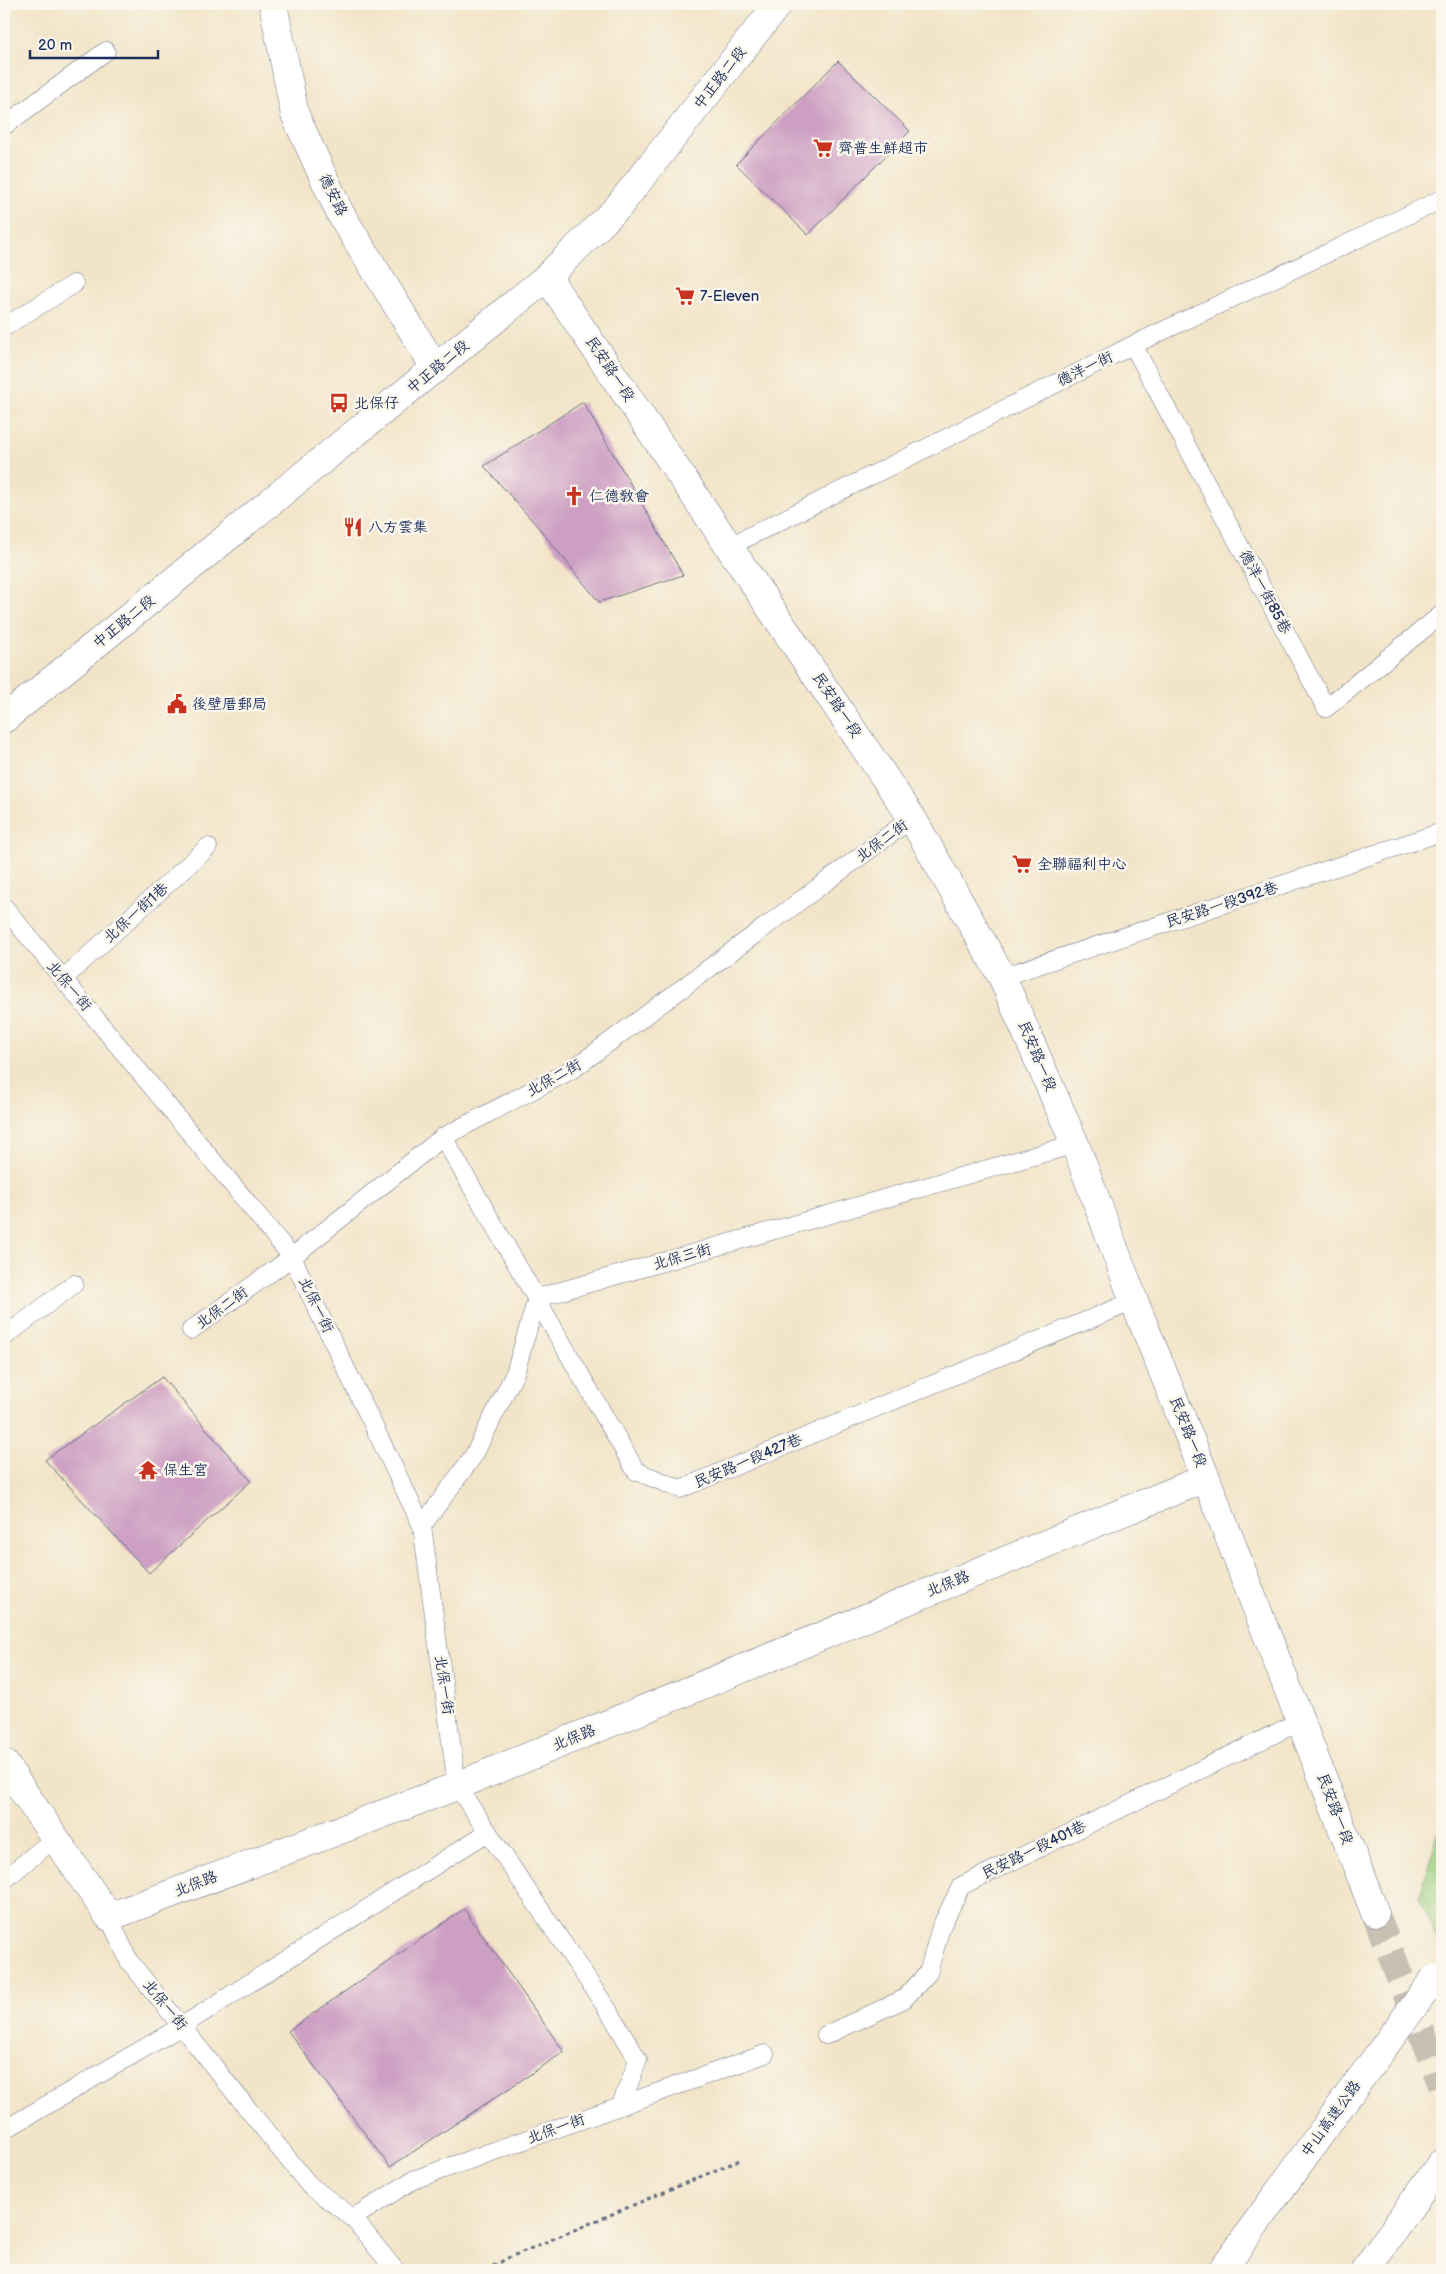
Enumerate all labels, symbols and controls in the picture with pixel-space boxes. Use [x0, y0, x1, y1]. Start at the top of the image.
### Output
scale bar [30, 28, 158, 60]
text: 20 m [38, 36, 72, 55]
street label: 中正路二段 [689, 43, 751, 113]
supermarket icon: 齊普生鮮超市 [812, 137, 834, 159]
place label: 齊普生鮮超市 [838, 139, 928, 158]
street label: 德安路 [315, 171, 351, 219]
supermarket icon: 7-Eleven [674, 285, 696, 307]
place label: 7-Eleven [700, 287, 759, 306]
street label: 民安路一段 [581, 333, 639, 405]
street label: 中正路二段 [403, 336, 473, 398]
street label: 德洋一街 [1054, 347, 1116, 391]
bus stop icon: 北保仔 [328, 392, 350, 414]
place label: 北保仔 [354, 394, 400, 413]
church icon: 仁德教會 [563, 485, 585, 507]
place label: 仁德教會 [589, 487, 649, 506]
restaurant icon: 八方雲集 [342, 516, 364, 538]
place label: 八方雲集 [368, 518, 428, 537]
street label: 德洋一街85巷 [1235, 547, 1295, 637]
street label: 中正路二段 [89, 591, 159, 653]
street label: 民安路一段 [808, 669, 866, 741]
public building icon: 後壁厝郵局 [166, 693, 188, 715]
place label: 後壁厝郵局 [192, 695, 267, 714]
street label: 北保二街 [852, 816, 912, 866]
supermarket icon: 全聯福利中心 [1011, 853, 1033, 875]
place label: 全聯福利中心 [1037, 855, 1127, 874]
street label: 民安路一段392巷 [1164, 878, 1280, 932]
street label: 北保一街1巷 [100, 879, 172, 947]
street label: 北保一街 [42, 957, 96, 1015]
street label: 民安路一段 [1014, 1018, 1060, 1094]
street label: 北保二街 [523, 1055, 585, 1101]
street label: 北保三街 [651, 1240, 713, 1274]
street label: 北保一街 [294, 1274, 338, 1336]
street label: 北保二街 [192, 1283, 252, 1333]
street label: 民安路一段 [1165, 1394, 1211, 1470]
street label: 民安路一段427巷 [691, 1430, 805, 1492]
temple icon: 保生宮 [137, 1459, 159, 1481]
place label: 保生宮 [163, 1461, 208, 1480]
street label: 北保路 [924, 1567, 972, 1601]
street label: 北保一街 [430, 1654, 458, 1716]
street label: 北保路 [550, 1721, 598, 1755]
street label: 民安路一段 [1313, 1771, 1357, 1847]
street label: 民安路一段401巷 [979, 1817, 1089, 1883]
street label: 北保路 [172, 1867, 220, 1901]
street label: 北保一街 [139, 1976, 191, 2034]
street label: 中山高速公路 [1297, 2077, 1365, 2161]
street label: 北保一街 [525, 2110, 587, 2148]

